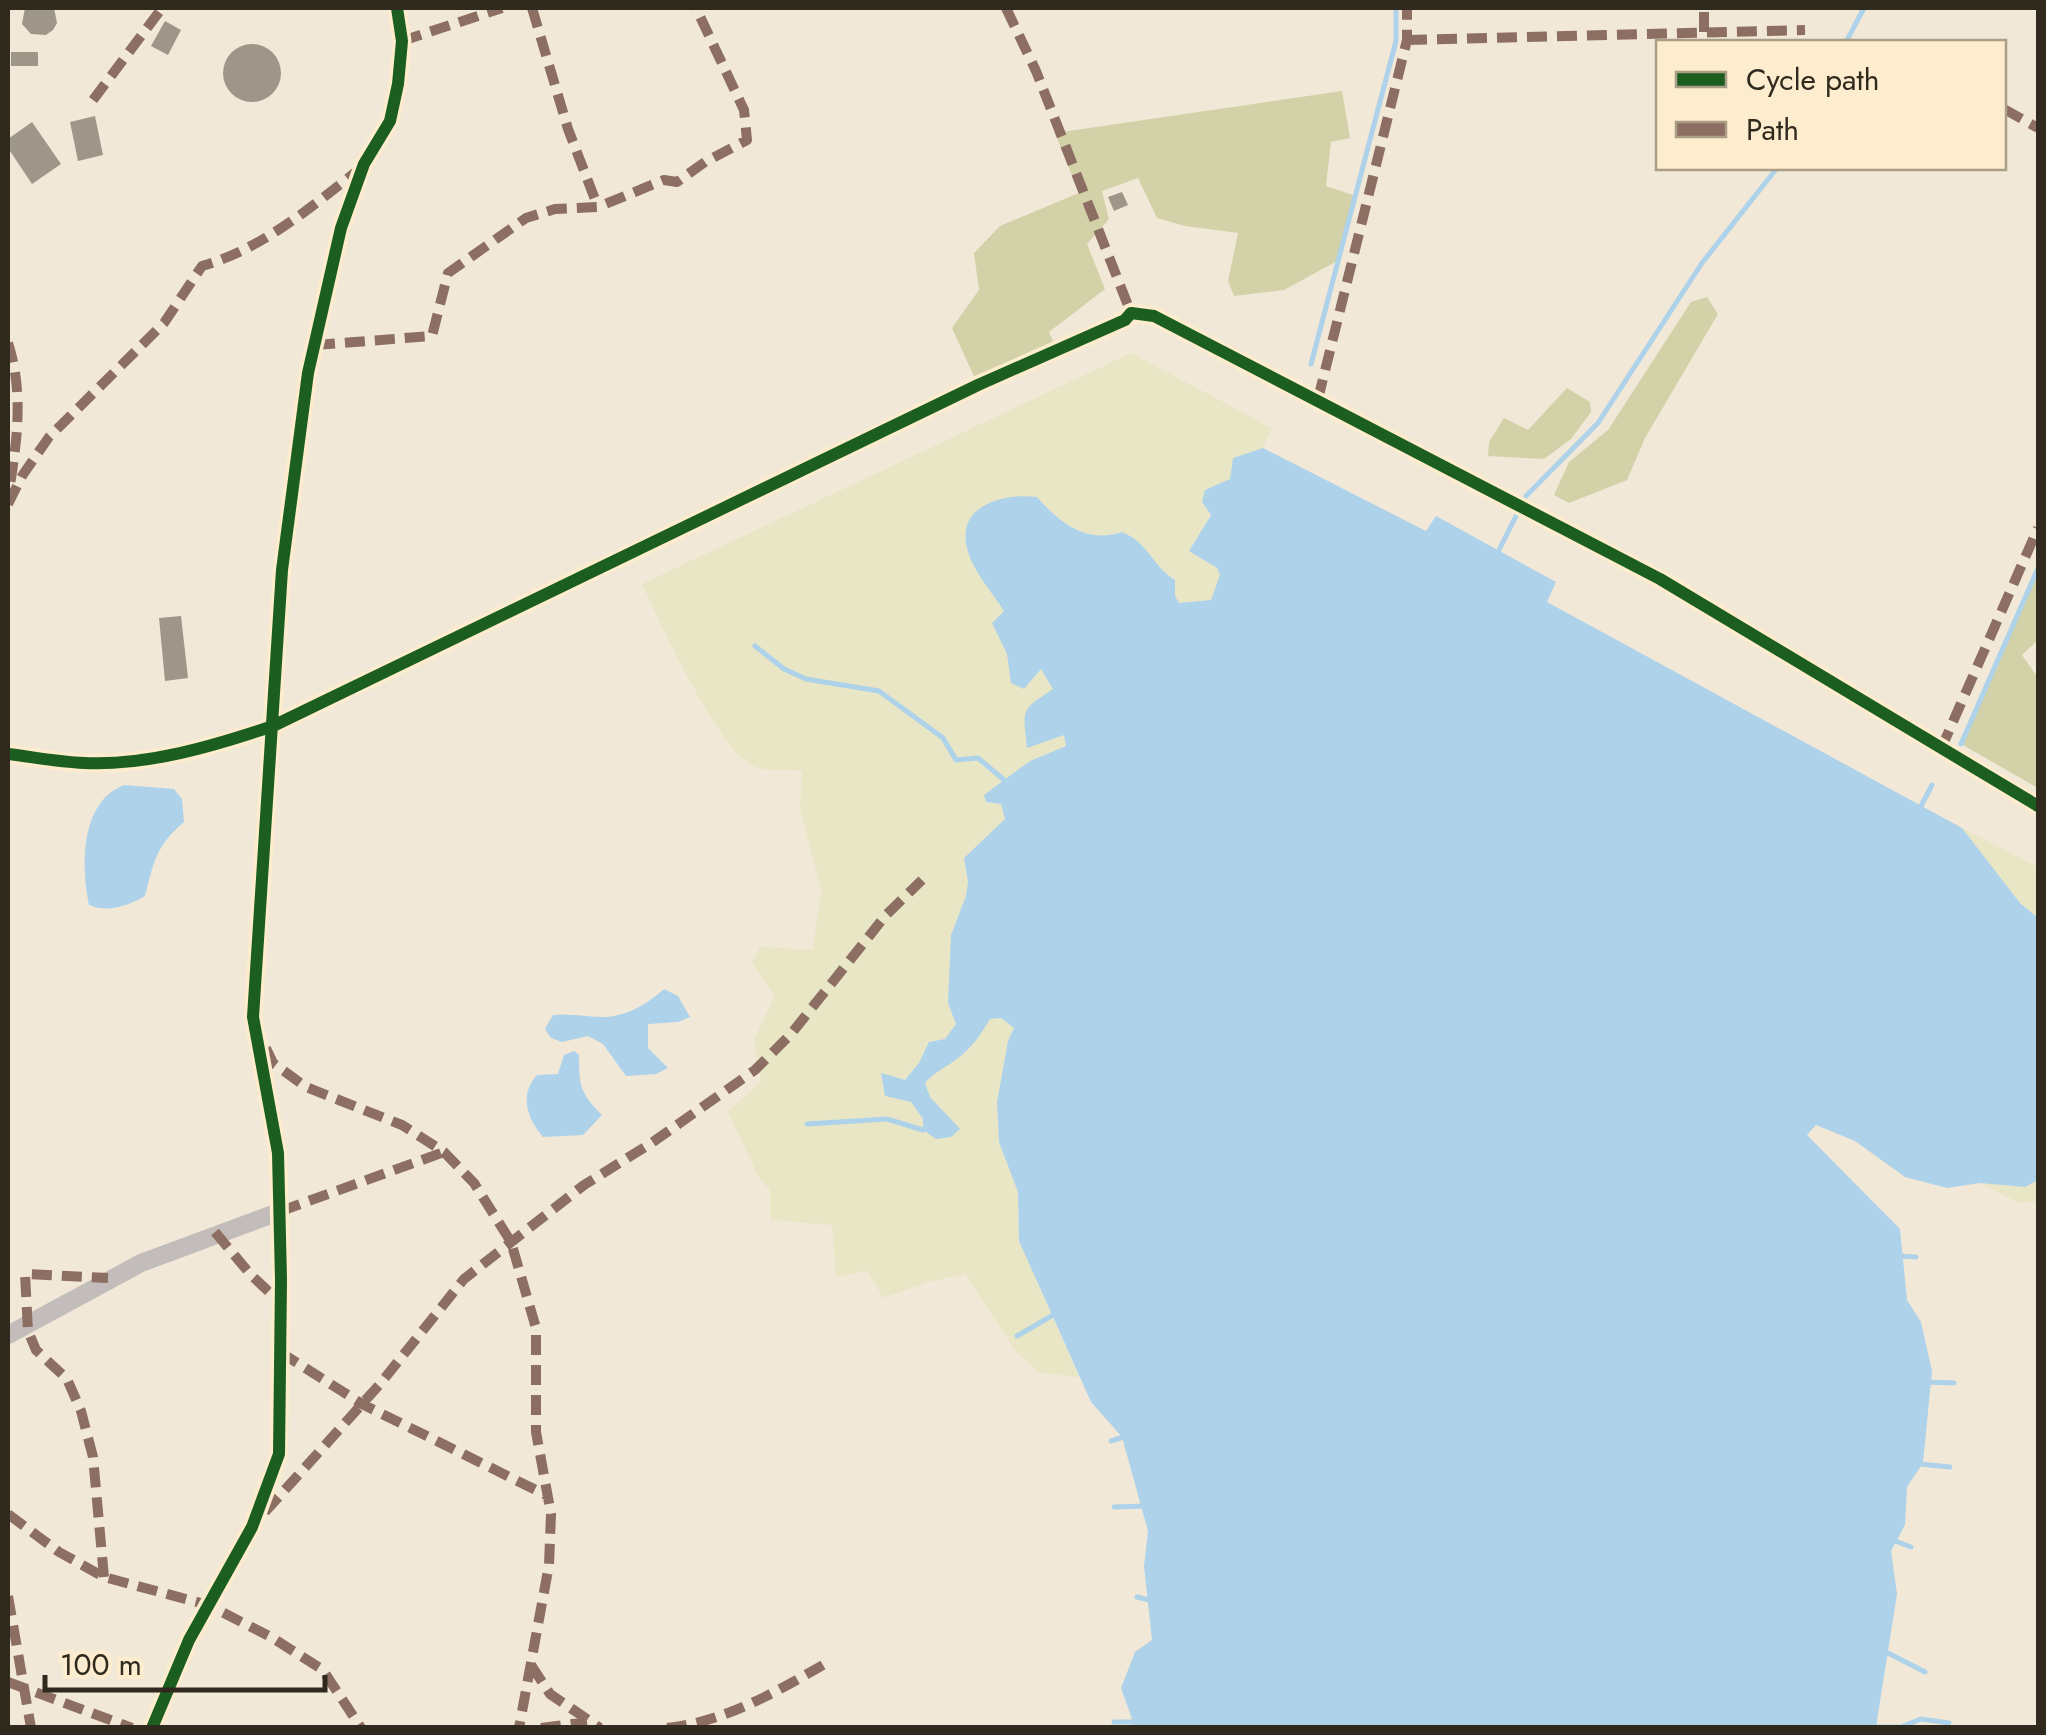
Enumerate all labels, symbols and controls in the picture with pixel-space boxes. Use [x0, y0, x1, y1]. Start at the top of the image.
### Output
legend [1656, 40, 2006, 170]
text: Cycle path [1746, 58, 1879, 101]
text: Path [1746, 108, 1799, 151]
scale bar [45, 1630, 325, 1692]
text: 100 m [60, 1643, 142, 1686]

